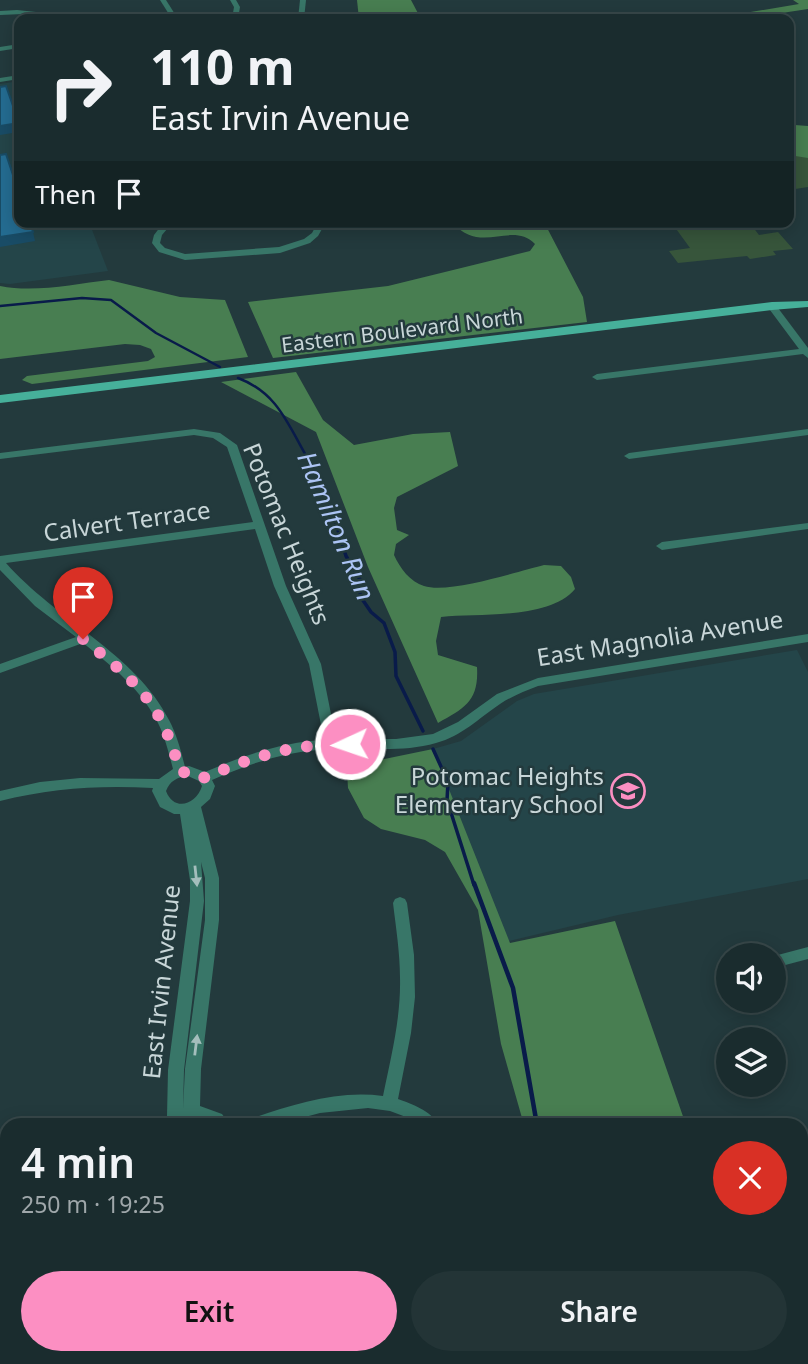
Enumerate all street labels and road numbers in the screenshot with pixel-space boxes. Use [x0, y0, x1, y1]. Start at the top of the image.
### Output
street label: Eastern Boulevard North [279, 301, 524, 359]
street label: Potomac Heights [236, 438, 339, 629]
street label: Calvert Terrace [41, 492, 212, 549]
street label: East Magnolia Avenue [534, 602, 785, 673]
street label: East Irvin Avenue [134, 883, 187, 1081]

